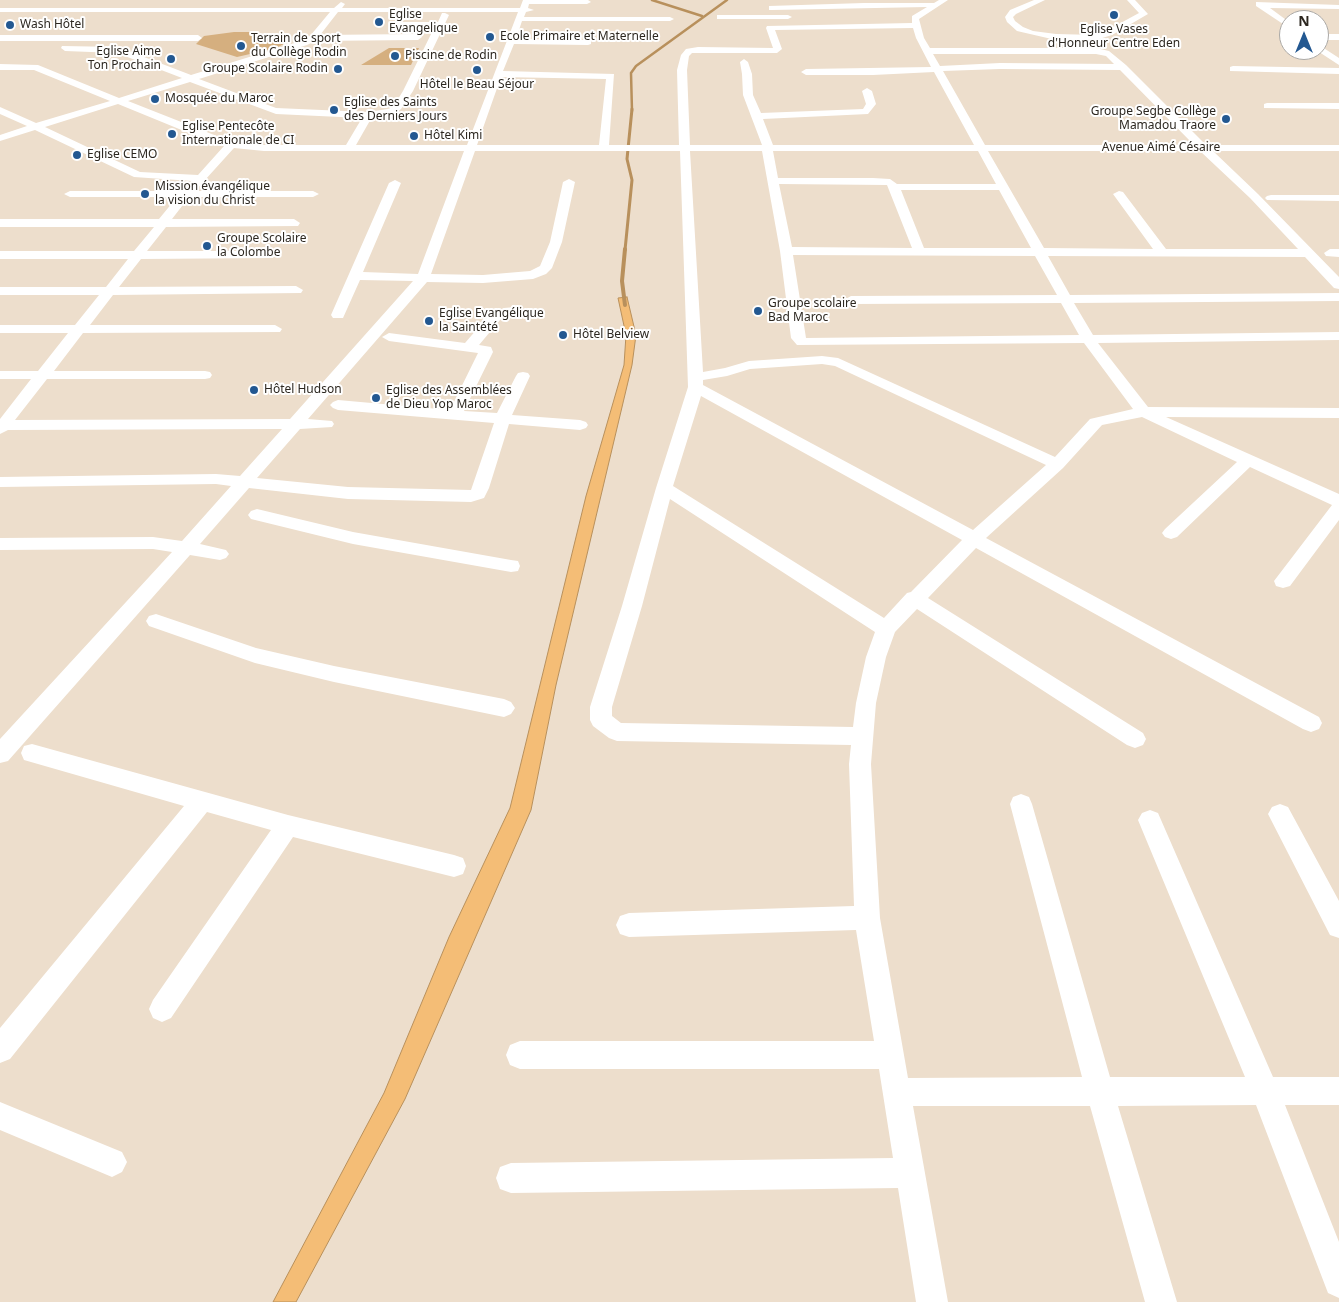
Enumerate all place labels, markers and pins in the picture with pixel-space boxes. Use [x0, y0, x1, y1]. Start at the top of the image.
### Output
place label: Eglise Evangelique [389, 8, 458, 36]
marker: Eglise Vases d'Honneur Centre Eden [1108, 9, 1120, 21]
marker: Eglise Evangelique [373, 16, 385, 28]
place label: Wash Hôtel [20, 18, 84, 32]
marker: Wash Hôtel [4, 19, 16, 31]
place label: Eglise Vases d'Honneur Centre Eden [1048, 23, 1180, 51]
place label: Ecole Primaire et Maternelle [500, 30, 659, 44]
marker: Ecole Primaire et Maternelle [484, 31, 496, 43]
place label: Terrain de sport du Collège Rodin [251, 32, 347, 60]
marker: Terrain de sport du Collège Rodin [235, 40, 247, 52]
place label: Eglise Aime Ton Prochain [88, 45, 161, 73]
place label: Piscine de Rodin [405, 49, 497, 63]
marker: Piscine de Rodin [389, 50, 401, 62]
marker: Eglise Aime Ton Prochain [165, 53, 177, 65]
place label: Groupe Scolaire Rodin [203, 62, 328, 76]
marker: Groupe Scolaire Rodin [332, 63, 344, 75]
marker: Hôtel le Beau Séjour [471, 64, 483, 76]
place label: Hôtel le Beau Séjour [420, 78, 534, 92]
place label: Mosquée du Maroc [165, 92, 274, 106]
marker: Mosquée du Maroc [149, 93, 161, 105]
place label: Eglise des Saints des Derniers Jours [344, 96, 447, 124]
marker: Eglise des Saints des Derniers Jours [328, 104, 340, 116]
place label: Groupe Segbe Collège Mamadou Traore [1091, 105, 1216, 133]
marker: Groupe Segbe Collège Mamadou Traore [1220, 113, 1232, 125]
place label: Eglise Pentecôte Internationale de CI [182, 120, 294, 148]
marker: Eglise Pentecôte Internationale de CI [166, 128, 178, 140]
place label: Hôtel Kimi [424, 129, 482, 143]
marker: Hôtel Kimi [408, 130, 420, 142]
place label: Eglise CEMO [87, 148, 157, 162]
marker: Eglise CEMO [71, 149, 83, 161]
place label: Mission évangélique la vision du Christ [155, 180, 270, 208]
marker: Mission évangélique la vision du Christ [139, 188, 151, 200]
place label: Groupe Scolaire la Colombe [217, 232, 306, 260]
marker: Groupe Scolaire la Colombe [201, 240, 213, 252]
place label: Groupe scolaire Bad Maroc [768, 297, 857, 325]
marker: Groupe scolaire Bad Maroc [752, 305, 764, 317]
place label: Eglise Evangélique la Saintété [439, 307, 544, 335]
marker: Eglise Evangélique la Saintété [423, 315, 435, 327]
place label: Hôtel Belview [573, 328, 649, 342]
marker: Hôtel Belview [557, 329, 569, 341]
place label: Hôtel Hudson [264, 383, 342, 397]
marker: Hôtel Hudson [248, 384, 260, 396]
place label: Eglise des Assemblées de Dieu Yop Maroc [386, 384, 512, 412]
marker: Eglise des Assemblées de Dieu Yop Maroc [370, 392, 382, 404]

